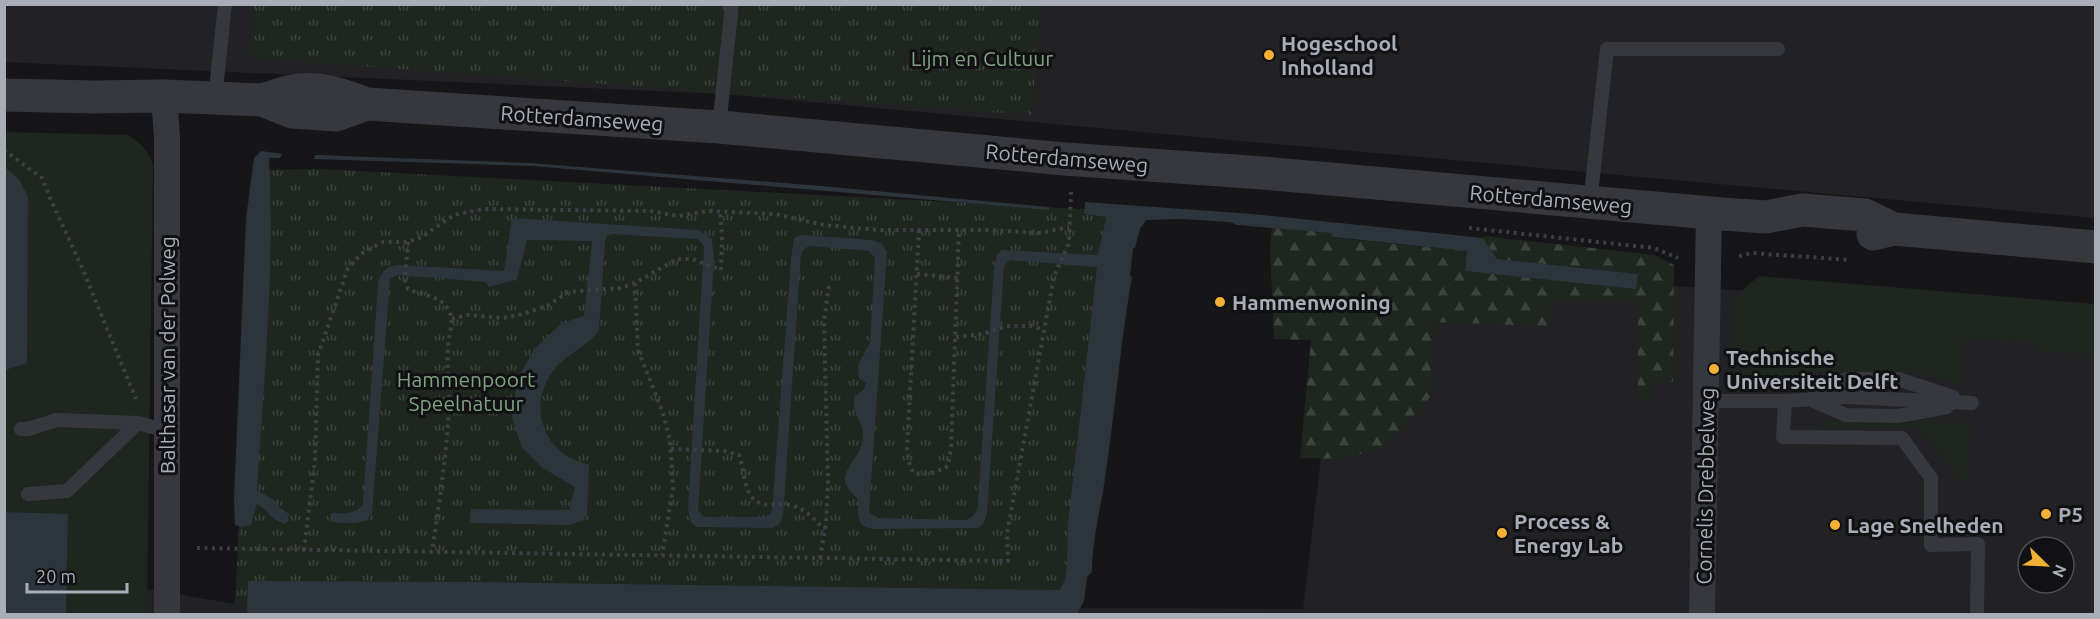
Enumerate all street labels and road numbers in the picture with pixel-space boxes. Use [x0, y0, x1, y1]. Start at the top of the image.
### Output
street label: Rotterdamseweg [500, 100, 664, 136]
street label: Rotterdamseweg [985, 139, 1149, 177]
street label: Rotterdamseweg [1469, 180, 1633, 218]
street label: Balthasar van der Polweg [155, 236, 179, 474]
street label: Cornelis Drebbelweg [1691, 387, 1719, 585]

